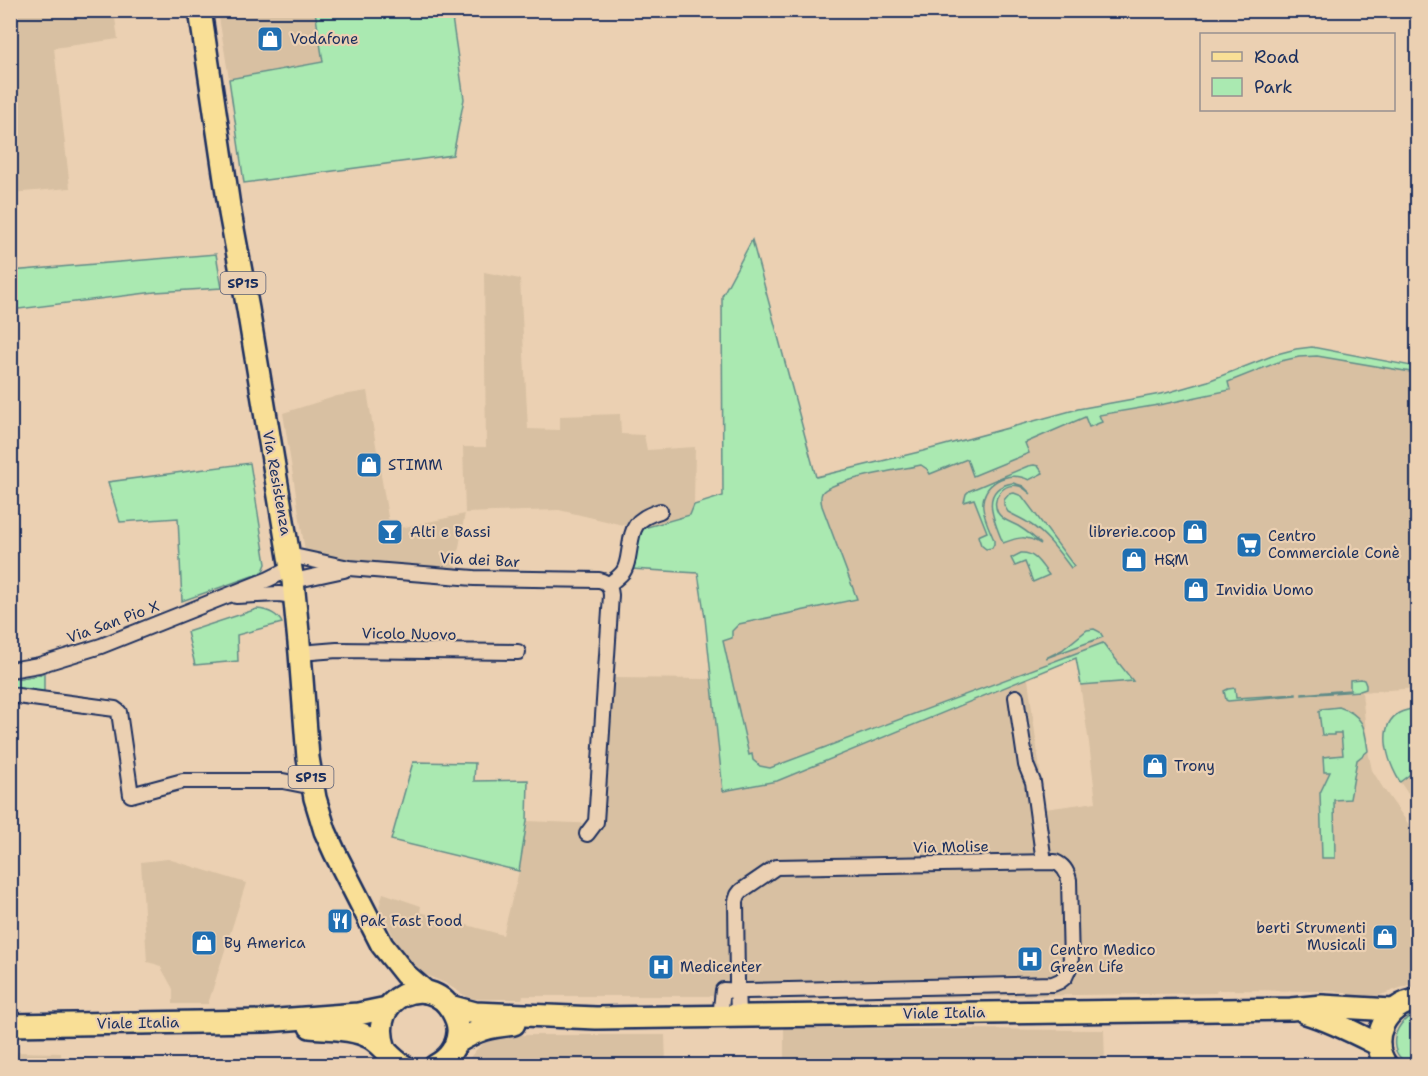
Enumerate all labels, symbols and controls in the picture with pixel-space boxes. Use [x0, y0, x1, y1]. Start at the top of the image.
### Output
shop icon: Vodafone [255, 24, 285, 54]
place label: Vodafone [290, 29, 359, 49]
legend [1200, 33, 1395, 111]
text: Road [1254, 45, 1299, 69]
text: Park [1254, 75, 1293, 99]
road number: SP15 [220, 272, 266, 294]
street label: Via Resistenza [258, 429, 296, 538]
shop icon: STIMM [354, 450, 384, 480]
place label: STIMM [388, 455, 443, 475]
bar icon: Alti e Bassi [375, 517, 405, 547]
shop icon: librerie.coop [1180, 517, 1210, 547]
place label: Alti e Bassi [410, 522, 491, 542]
place label: librerie.coop [1089, 522, 1176, 542]
place label: Centro Commerciale Conè [1268, 526, 1400, 563]
supermarket icon: Centro Commerciale Conè [1234, 530, 1264, 560]
shop icon: H&M [1119, 545, 1149, 575]
street label: Via dei Bar [439, 548, 521, 572]
place label: H&M [1154, 550, 1189, 570]
shop icon: Invidia Uomo [1181, 575, 1211, 605]
place label: Invidia Uomo [1216, 580, 1314, 600]
street label: Via San Pio X [64, 596, 162, 648]
street label: Vicolo Nuovo [361, 623, 457, 645]
shop icon: Trony [1140, 751, 1170, 781]
place label: Trony [1174, 756, 1215, 776]
road number: SP15 [288, 766, 334, 788]
street label: Via Molise [913, 836, 989, 858]
restaurant icon: Pak Fast Food [325, 906, 355, 936]
place label: Pak Fast Food [360, 911, 463, 931]
place label: berti Strumenti Musicali [1256, 918, 1366, 955]
shop icon: berti Strumenti Musicali [1370, 922, 1400, 952]
shop icon: By America [189, 928, 219, 958]
place label: By America [224, 933, 306, 953]
place label: Centro Medico Green Life [1050, 940, 1156, 977]
hospital icon: Centro Medico Green Life [1015, 944, 1045, 974]
hospital icon: Medicenter [646, 952, 676, 982]
place label: Medicenter [680, 957, 762, 977]
street label: Viale Italia [902, 1002, 986, 1024]
street label: Viale Italia [96, 1012, 180, 1034]

